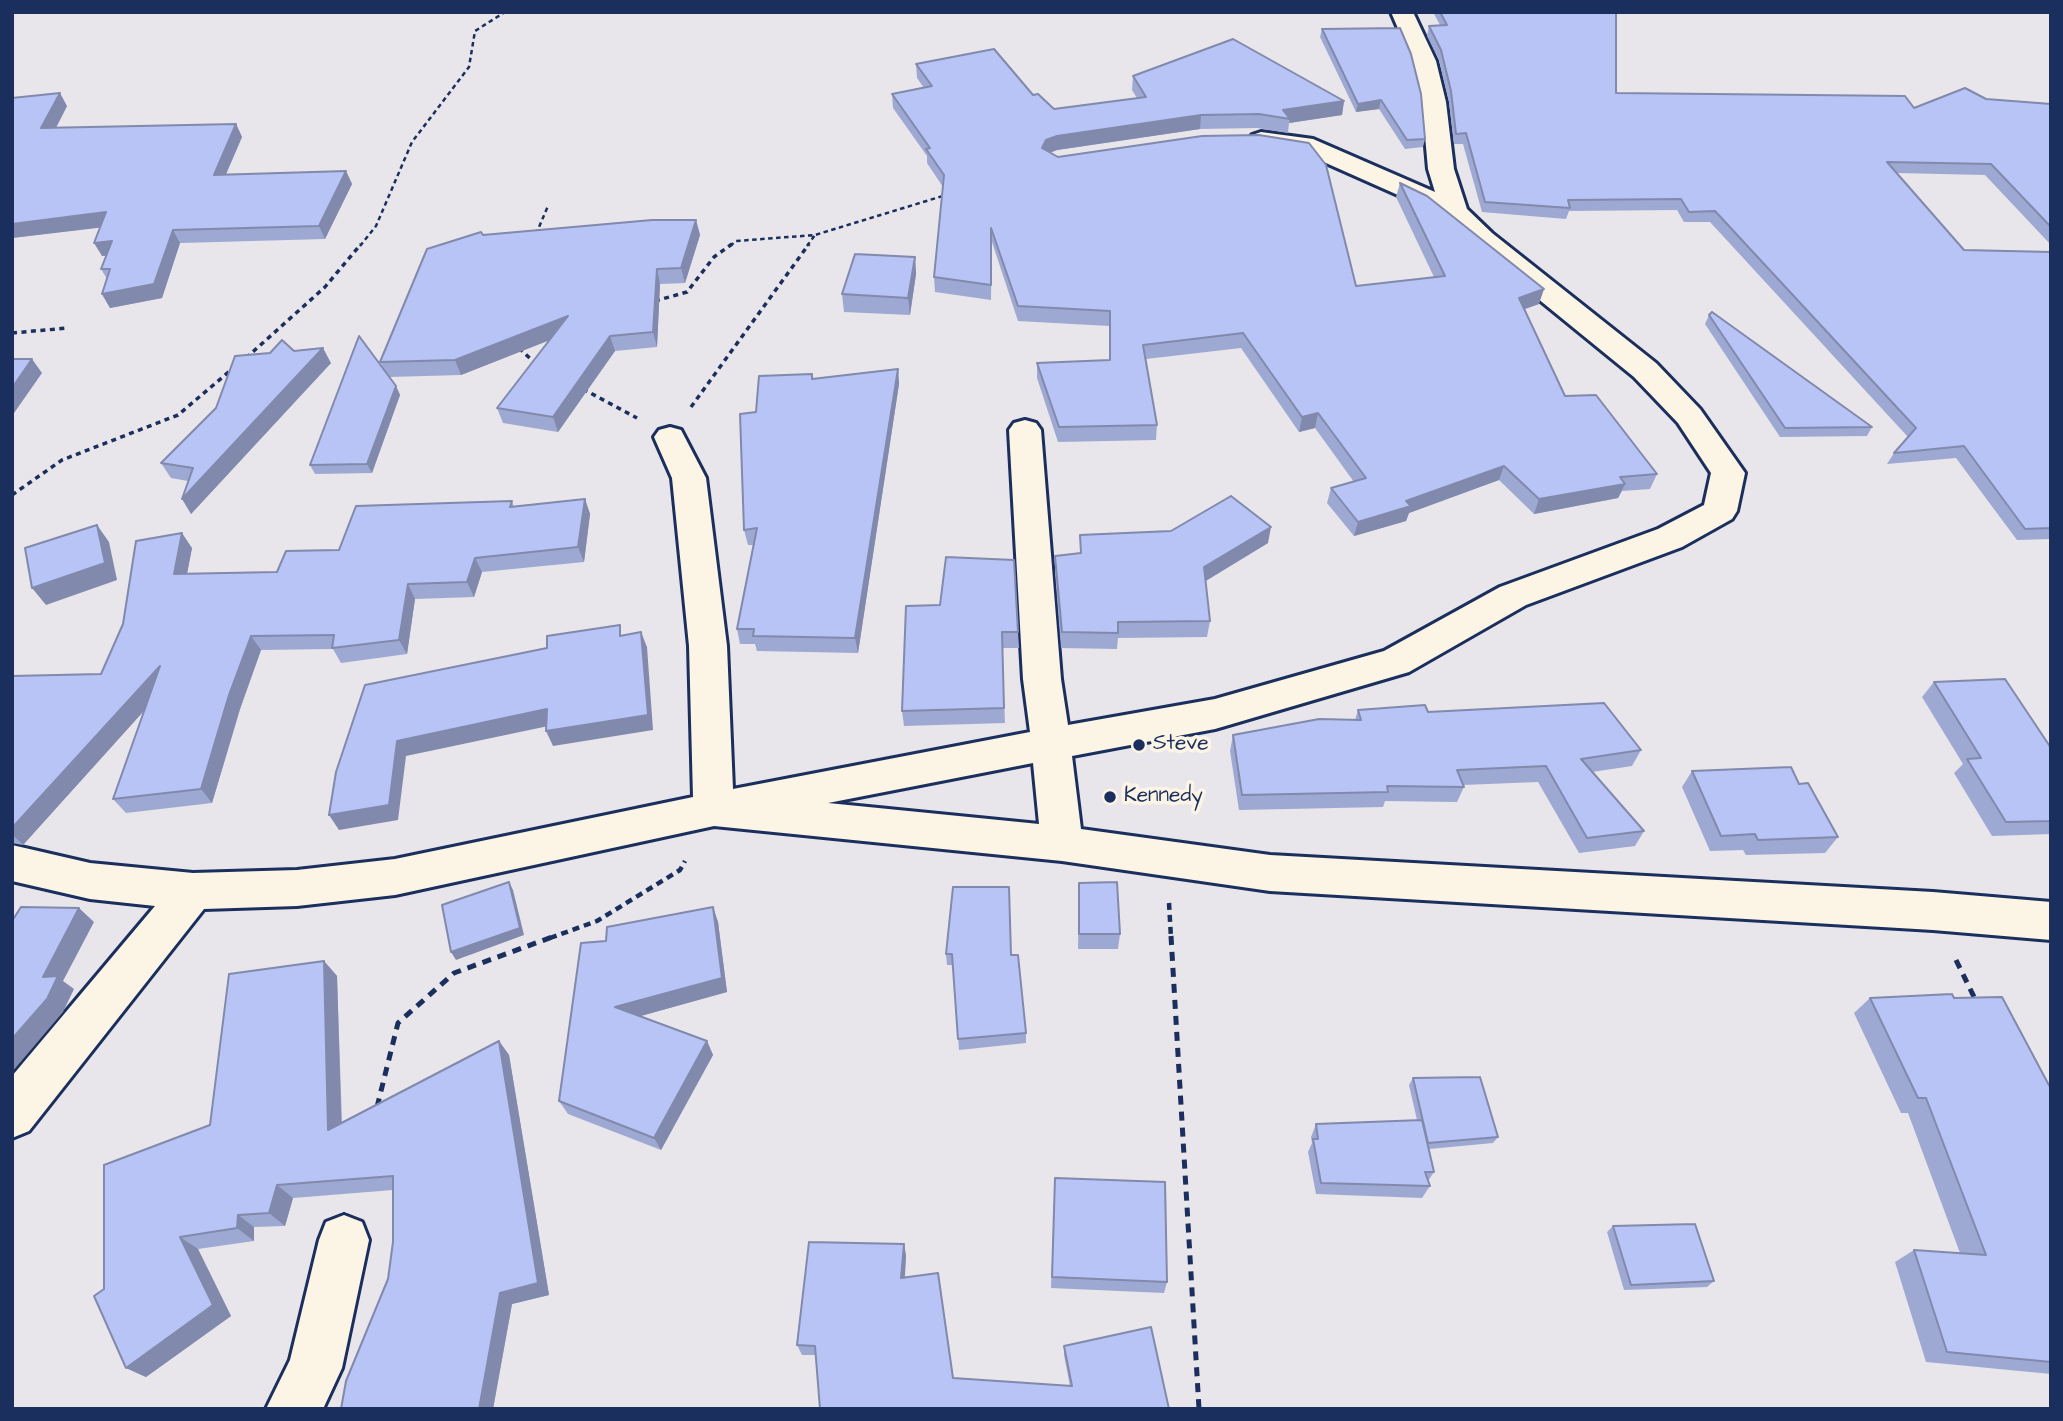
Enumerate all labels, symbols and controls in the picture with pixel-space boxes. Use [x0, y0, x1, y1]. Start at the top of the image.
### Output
place label: Steve [1153, 732, 1209, 758]
marker: Steve [1131, 737, 1147, 753]
place label: Kennedy [1124, 784, 1203, 810]
marker: Kennedy [1102, 789, 1118, 805]

